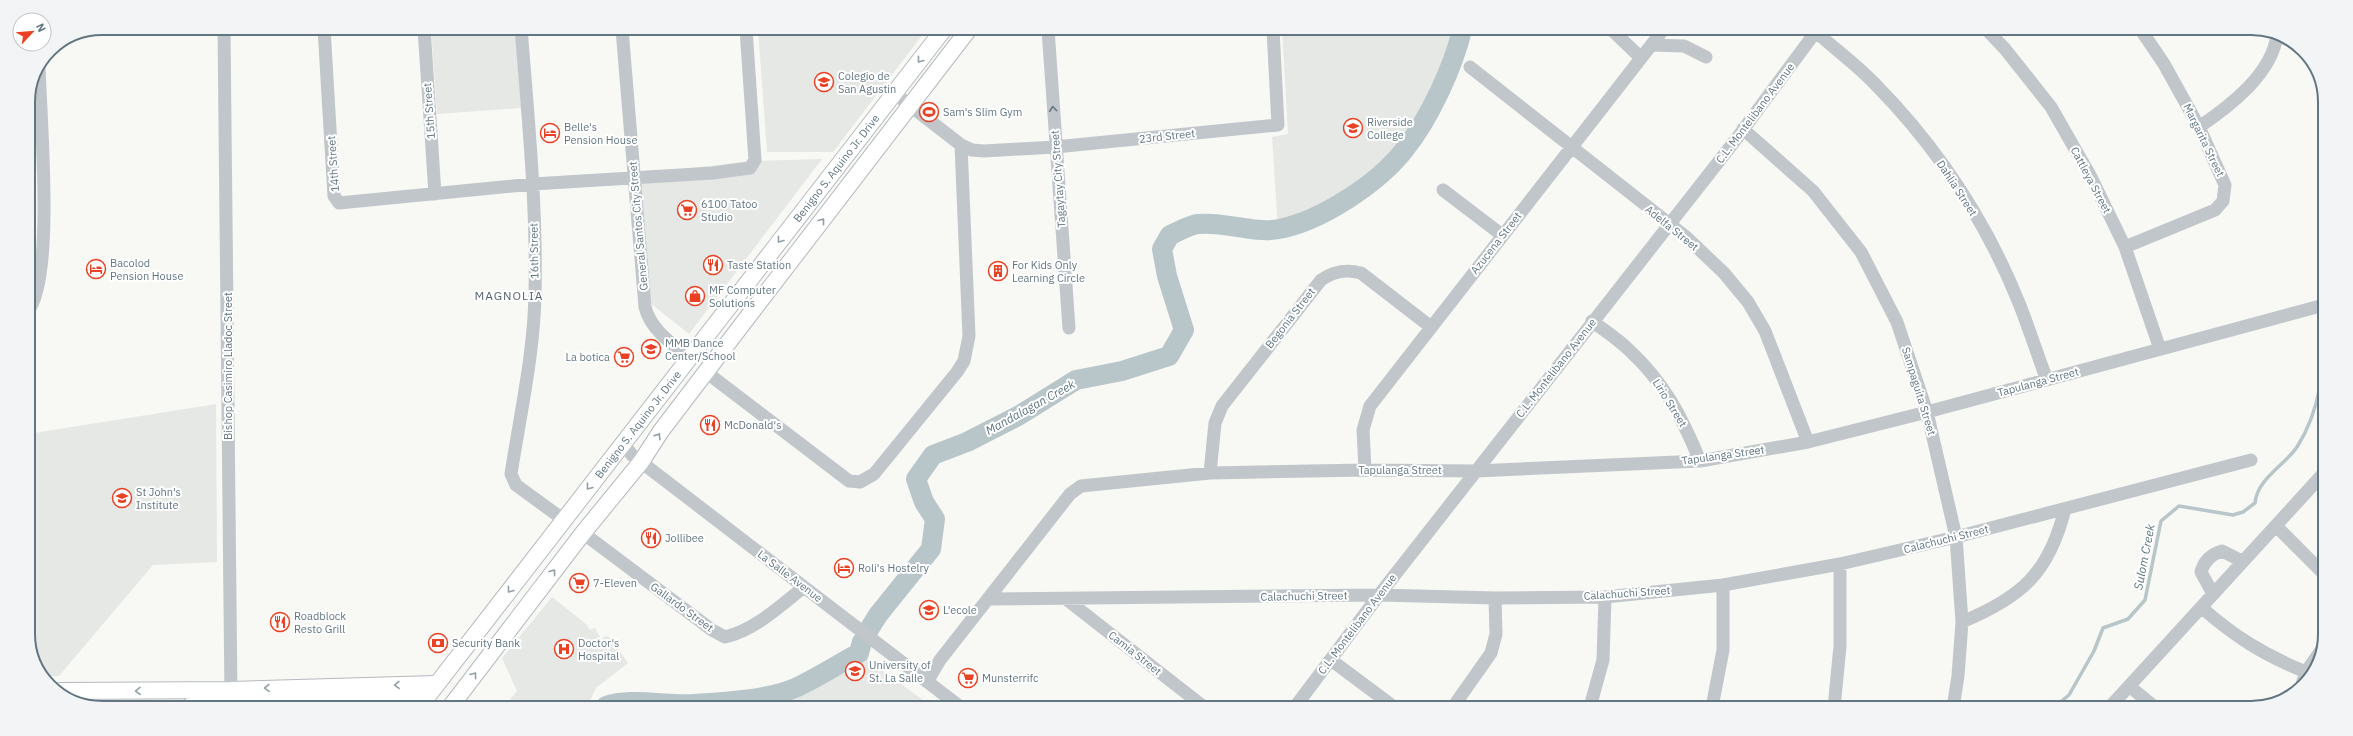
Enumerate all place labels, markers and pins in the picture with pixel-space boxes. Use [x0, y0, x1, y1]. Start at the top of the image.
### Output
place label: Colegio de San Agustin [838, 69, 896, 96]
school or university icon: Colegio de San Agustin [813, 71, 835, 93]
sports icon: Sam's Slim Gym [918, 101, 940, 123]
place label: Sam's Slim Gym [943, 105, 1022, 119]
place label: Riverside College [1367, 115, 1413, 142]
school or university icon: Riverside College [1342, 117, 1364, 139]
place label: Belle's Pension House [564, 120, 637, 147]
hotel icon: Belle's Pension House [539, 122, 561, 144]
place label: 6100 Tatoo Studio [701, 197, 758, 224]
supermarket icon: 6100 Tatoo Studio [676, 199, 698, 221]
restaurant icon: Taste Station [702, 254, 724, 276]
place label: Bacolod Pension House [110, 256, 183, 283]
hotel icon: Bacolod Pension House [85, 258, 107, 280]
place label: Taste Station [727, 258, 791, 272]
place label: For Kids Only Learning Circle [1012, 258, 1085, 285]
building icon: For Kids Only Learning Circle [987, 260, 1009, 282]
place label: MF Computer Solutions [709, 283, 776, 310]
shop icon: MF Computer Solutions [684, 285, 706, 307]
place label: MMB Dance Center/School [665, 336, 735, 363]
school or university icon: MMB Dance Center/School [640, 338, 662, 360]
supermarket icon: La botica [613, 346, 635, 368]
place label: La botica [565, 350, 610, 364]
restaurant icon: McDonald's [699, 414, 721, 436]
place label: McDonald's [724, 418, 782, 432]
place label: St John's Institute [136, 485, 181, 512]
school or university icon: St John's Institute [111, 487, 133, 509]
restaurant icon: Jollibee [640, 527, 662, 549]
place label: Jollibee [665, 531, 704, 545]
hotel icon: Roli's Hostelry [833, 557, 855, 579]
place label: Roli's Hostelry [858, 561, 930, 575]
supermarket icon: 7-Eleven [568, 572, 590, 594]
place label: 7-Eleven [593, 576, 637, 590]
school or university icon: L'ecole [918, 599, 940, 621]
place label: L'ecole [943, 603, 977, 617]
place label: Roadblock Resto Grill [294, 609, 346, 636]
restaurant icon: Roadblock Resto Grill [269, 611, 291, 633]
bank icon: Security Bank [427, 632, 449, 654]
place label: Security Bank [452, 636, 520, 650]
place label: Doctor's Hospital [578, 636, 619, 663]
hospital icon: Doctor's Hospital [553, 638, 575, 660]
place label: University of St. La Salle [869, 658, 931, 685]
school or university icon: University of St. La Salle [844, 660, 866, 682]
supermarket icon: Munsterrifc [957, 667, 979, 689]
place label: Munsterrifc [982, 671, 1039, 685]

